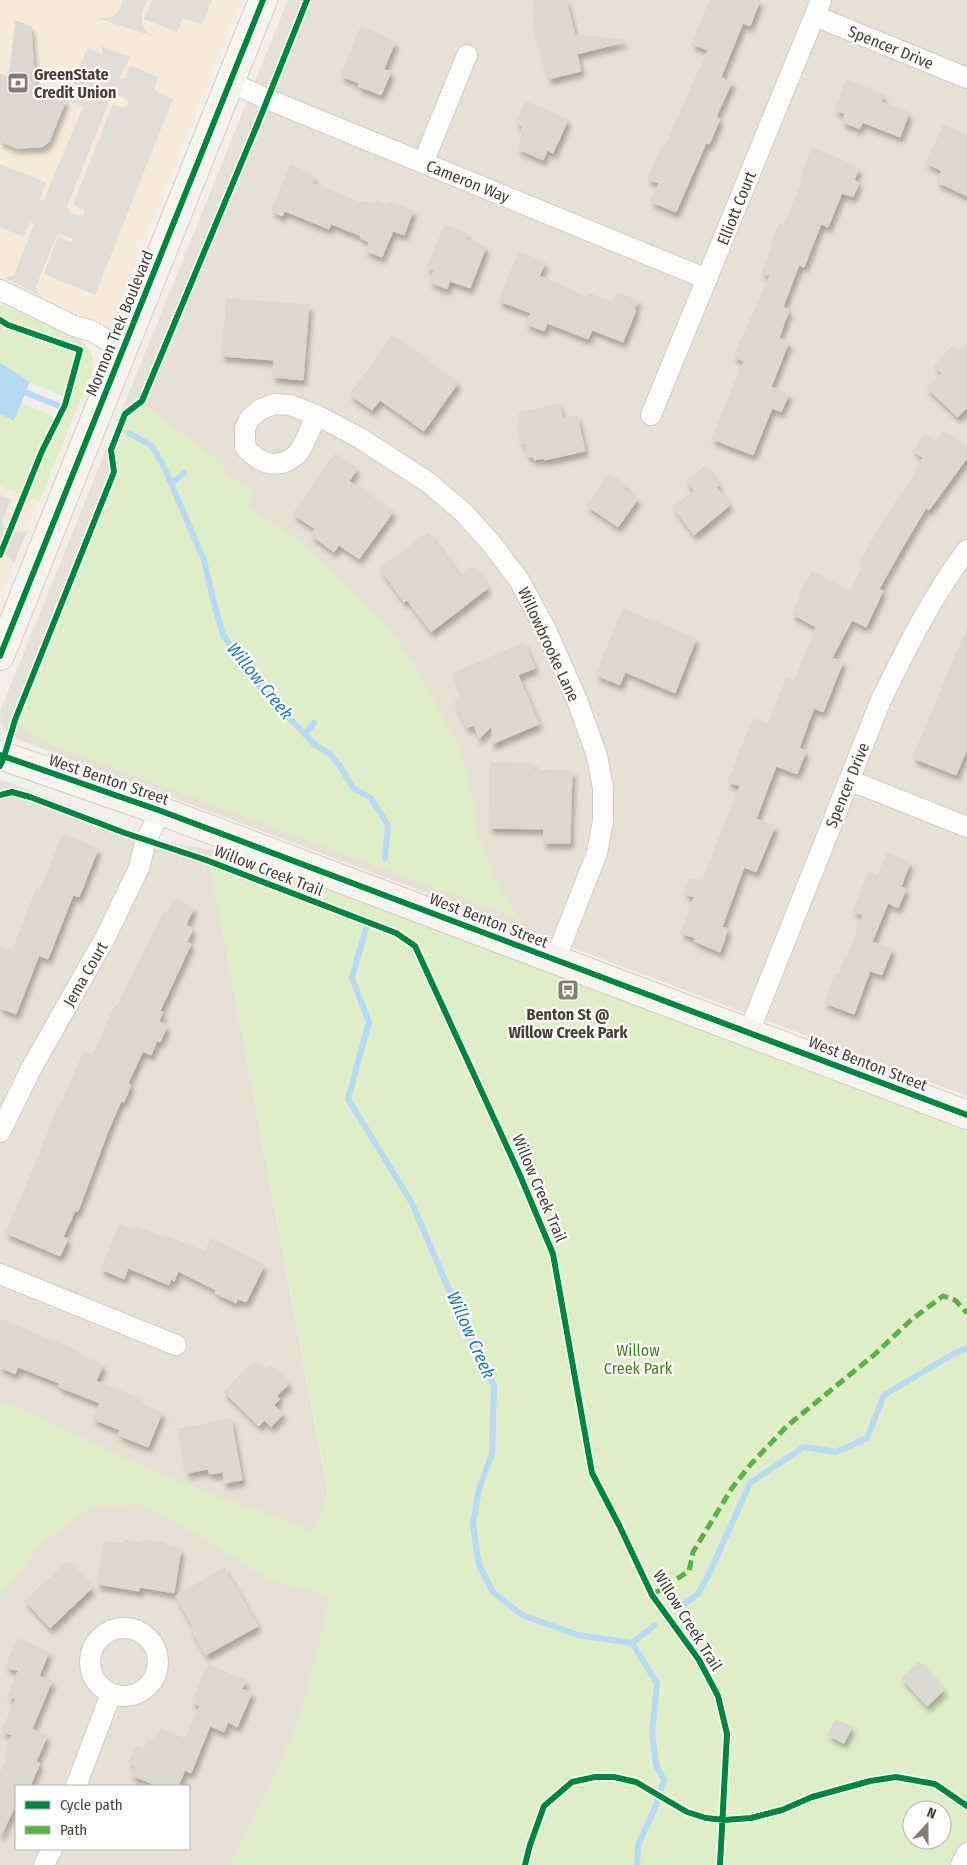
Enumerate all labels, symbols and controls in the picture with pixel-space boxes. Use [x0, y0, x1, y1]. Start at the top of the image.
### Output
street label: Spencer Drive [845, 22, 936, 73]
place label: GreenState Credit Union [34, 65, 116, 102]
bank icon: GreenState Credit Union [6, 71, 30, 95]
street label: Cameron Way [423, 156, 513, 207]
street label: Elliott Court [713, 168, 760, 248]
street label: Mormon Trek Boulevard [82, 248, 157, 399]
street label: Willowbrooke Lane [514, 584, 583, 704]
water label: Willow Creek [222, 638, 298, 724]
street label: Spencer Drive [822, 740, 873, 831]
street label: West Benton Street [46, 750, 172, 809]
street label: Willow Creek Trail [212, 841, 326, 900]
street label: West Benton Street [427, 889, 552, 952]
street label: Jema Court [59, 938, 112, 1010]
bus stop icon: Benton St @ Willow Creek Park [556, 978, 580, 1002]
place label: Benton St @ Willow Creek Park [508, 1005, 628, 1042]
street label: West Benton Street [806, 1032, 931, 1095]
street label: Willow Creek Trail [508, 1131, 571, 1245]
water label: Willow Creek [442, 1288, 500, 1382]
park label: Willow Creek Park [604, 1341, 673, 1378]
street label: Willow Creek Trail [649, 1566, 726, 1674]
legend [15, 1785, 190, 1850]
text: Cycle path [60, 1796, 123, 1814]
north arrow [902, 1800, 952, 1850]
text: N [925, 1804, 938, 1823]
text: Path [60, 1821, 87, 1839]

